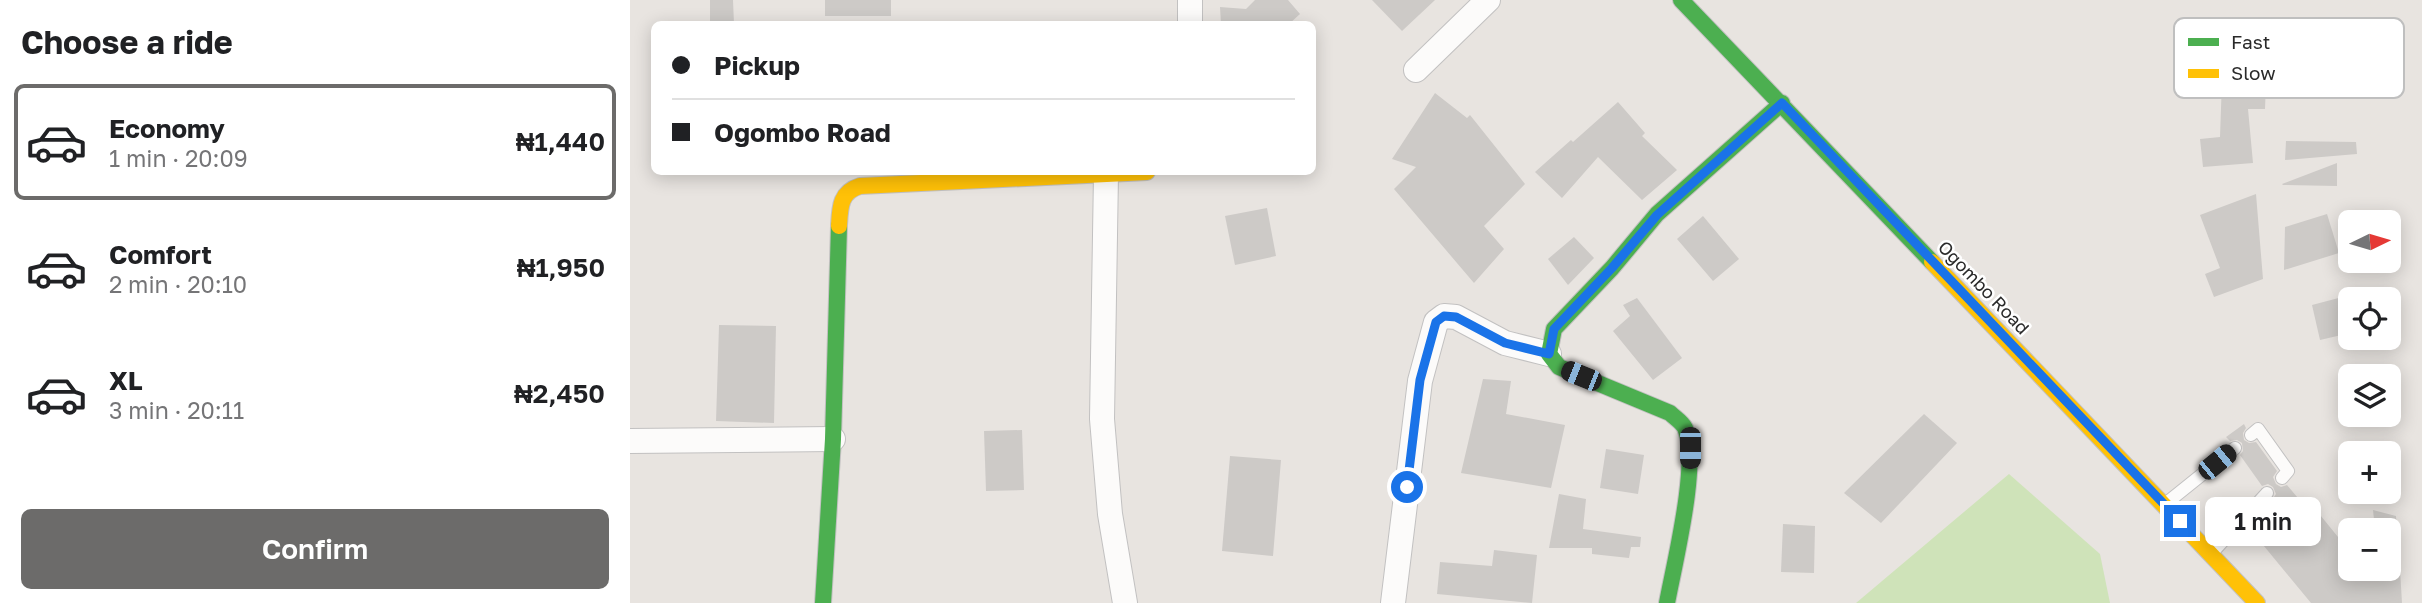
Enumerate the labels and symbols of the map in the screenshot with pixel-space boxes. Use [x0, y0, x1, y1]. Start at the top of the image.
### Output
legend [2174, 18, 2404, 98]
text: Fast [2231, 30, 2270, 53]
text: Slow [2231, 61, 2276, 84]
north arrow [2338, 210, 2401, 273]
street label: Ogombo Road [1934, 236, 2034, 338]
car [1558, 358, 1605, 394]
car [1680, 427, 1701, 469]
car [2195, 441, 2240, 483]
route start [1391, 471, 1423, 503]
callout: 1 min [2204, 496, 2320, 546]
route end [2164, 505, 2196, 537]

